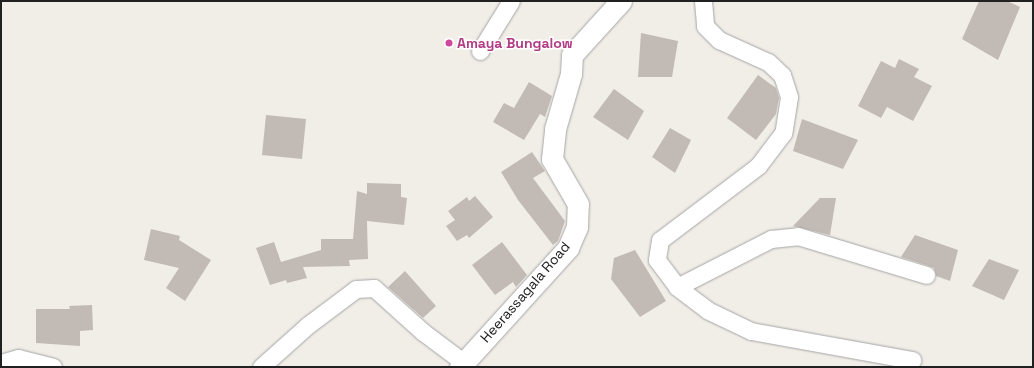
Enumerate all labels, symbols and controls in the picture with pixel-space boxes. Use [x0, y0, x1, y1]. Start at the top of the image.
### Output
place label: Amaya Bungalow [457, 35, 573, 51]
marker: Amaya Bungalow [444, 38, 454, 48]
street label: Heerassagala Road [477, 238, 573, 346]

